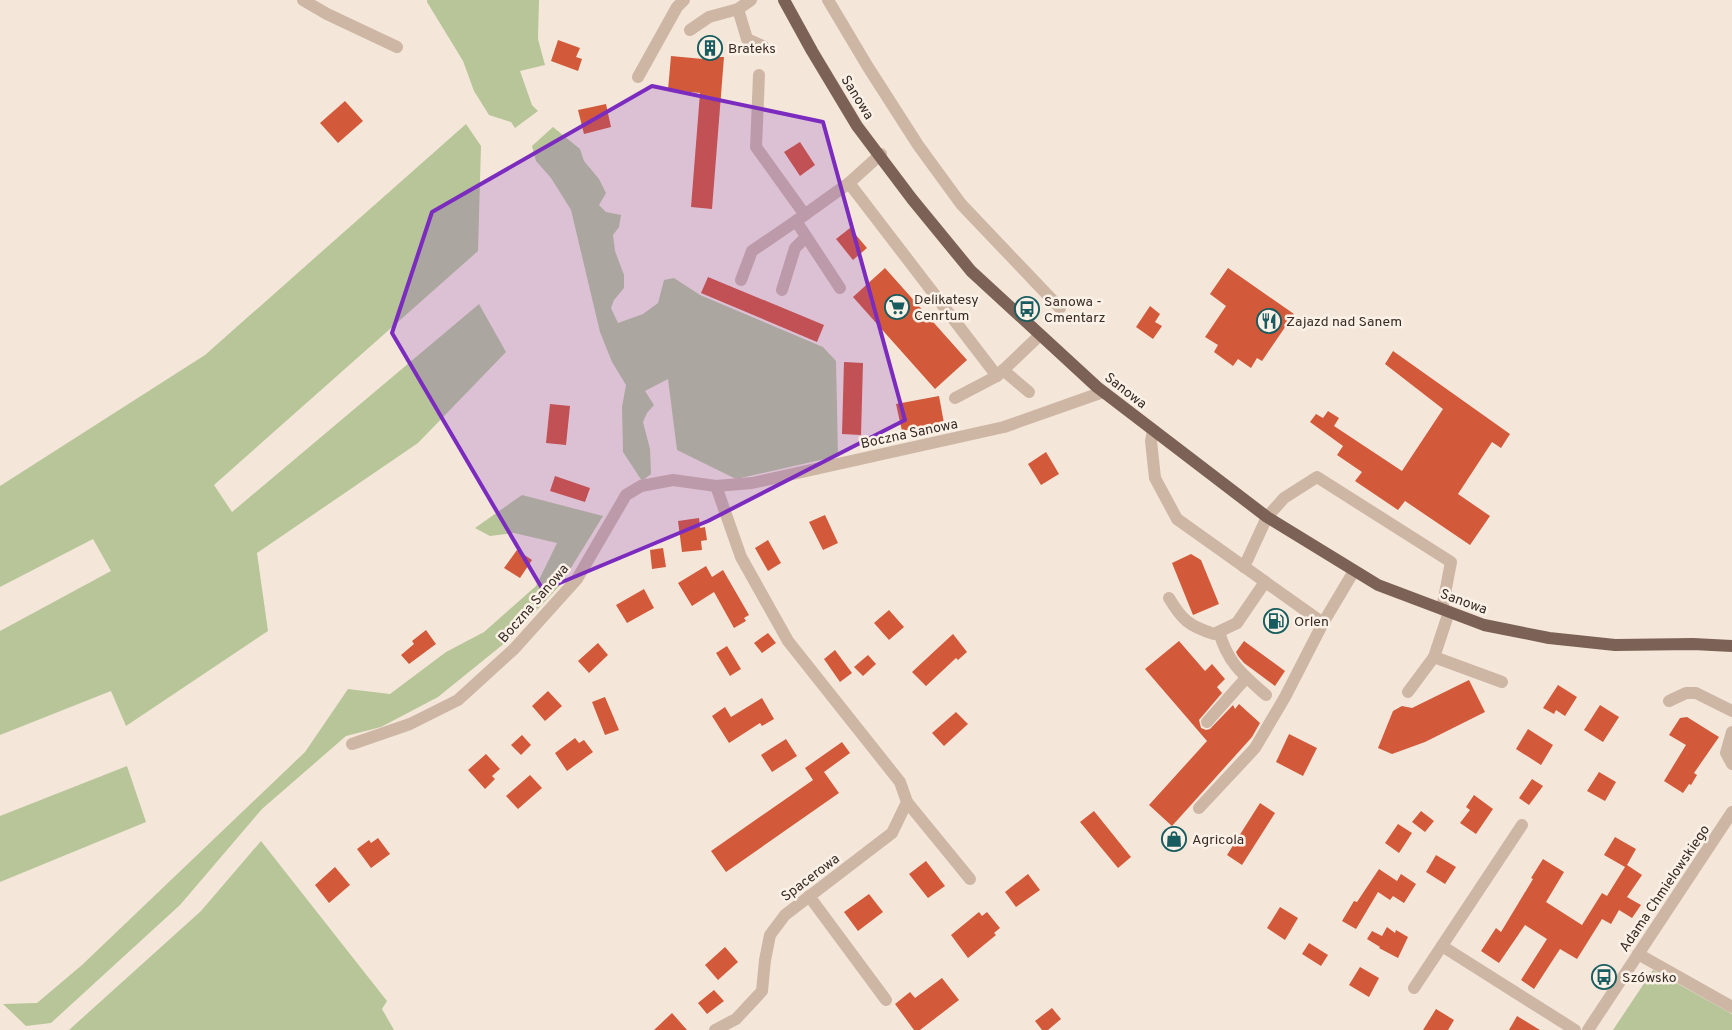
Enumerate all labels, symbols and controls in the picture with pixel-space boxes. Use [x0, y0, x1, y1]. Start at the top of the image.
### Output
building icon: Brateks [697, 35, 723, 61]
place label: Brateks [728, 41, 776, 58]
street label: Sanowa [837, 73, 877, 123]
place label: Delikatesy Cenrtum [914, 292, 979, 325]
supermarket icon: Delikatesy Cenrtum [884, 294, 910, 320]
place label: Sanowa - Cmentarz [1044, 294, 1106, 327]
bus stop icon: Sanowa - Cmentarz [1014, 296, 1040, 322]
restaurant icon: Zajazd nad Sanem [1256, 308, 1282, 334]
place label: Zajazd nad Sanem [1286, 314, 1402, 331]
street label: Sanowa [1101, 369, 1150, 413]
street label: Boczna Sanowa [859, 416, 959, 453]
street label: Boczna Sanowa [495, 561, 573, 647]
street label: Sanowa [1438, 586, 1489, 619]
fuel station icon: Orlen [1263, 608, 1289, 634]
place label: Orlen [1294, 614, 1329, 631]
street label: Adama Chmielowskiego [1616, 822, 1714, 956]
shop icon: Agricola [1161, 826, 1187, 852]
place label: Agricola [1192, 832, 1244, 849]
street label: Spacerowa [778, 851, 844, 906]
bus stop icon: Szówsko [1591, 964, 1617, 990]
place label: Szówsko [1622, 970, 1677, 987]

